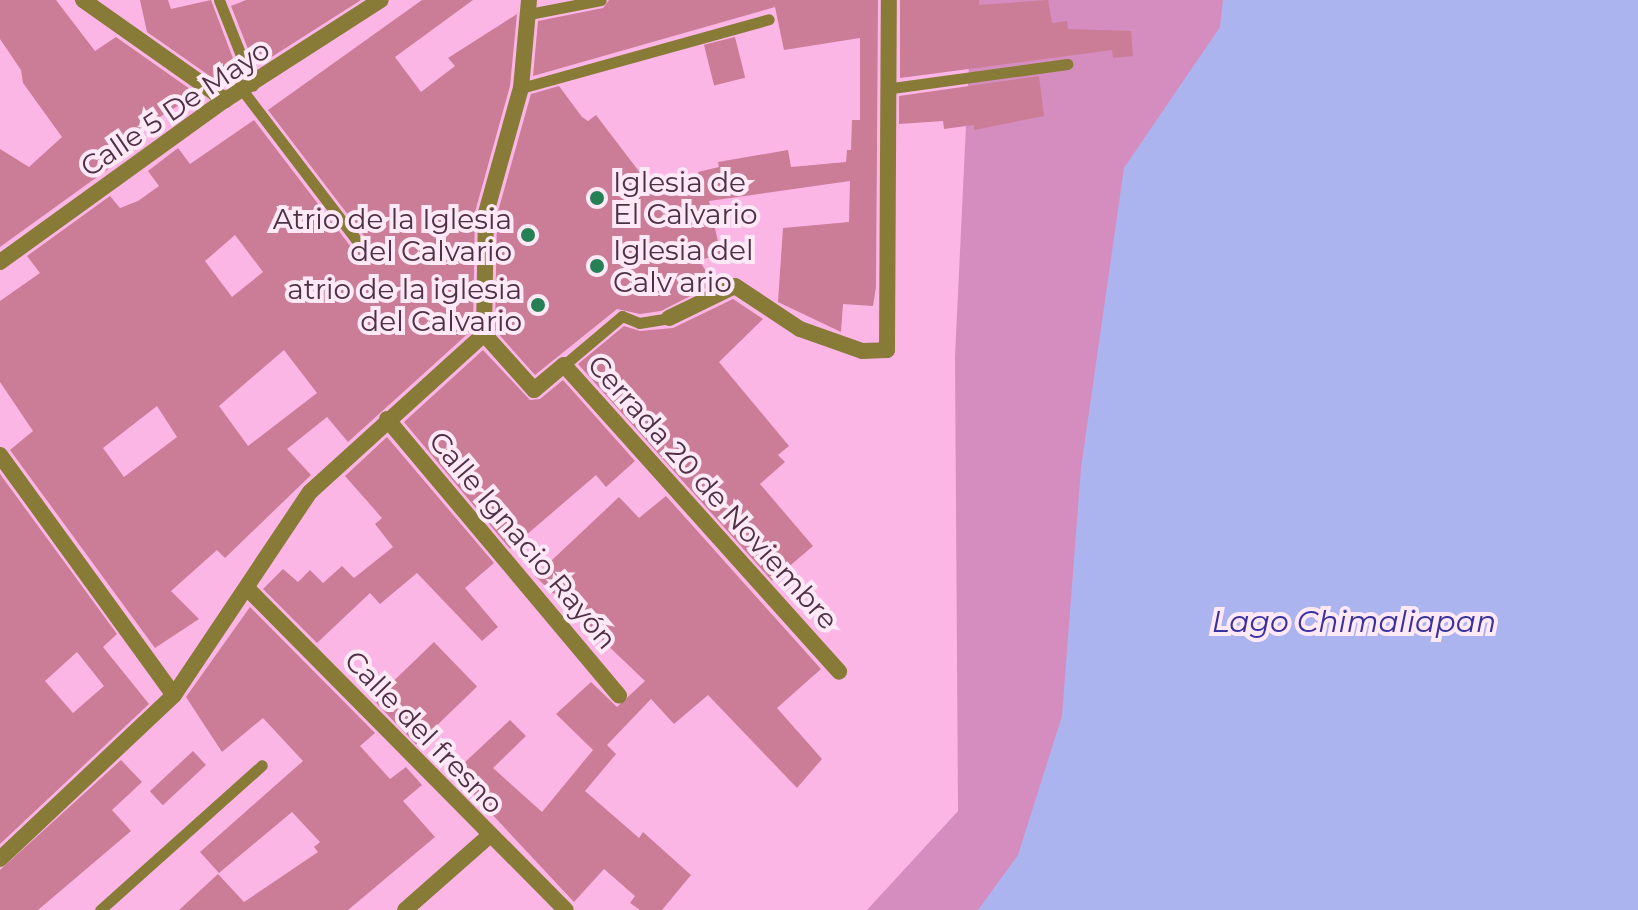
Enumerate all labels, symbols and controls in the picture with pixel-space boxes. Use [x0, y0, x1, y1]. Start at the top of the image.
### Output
street label: Calle 5 De Mayo [74, 32, 276, 184]
place label: Iglesia de El Calvario [613, 165, 758, 231]
marker: Iglesia de El Calvario [588, 189, 606, 207]
place label: Atrio de la Iglesia del Calvario [273, 202, 512, 268]
marker: Atrio de la Iglesia del Calvario [519, 226, 537, 244]
place label: Iglesia del Calv ario [613, 233, 754, 299]
marker: Iglesia del Calv ario [588, 257, 606, 275]
place label: atrio de la iglesia del Calvario [287, 272, 522, 338]
marker: atrio de la iglesia del Calvario [529, 296, 547, 314]
street label: Cerrada 20 de Noviembre [581, 348, 845, 636]
street label: Calle Ignacio Rayón [422, 424, 624, 656]
water label: Lago Chimaliapan [1212, 604, 1496, 640]
street label: Calle del fresno [338, 643, 510, 821]

